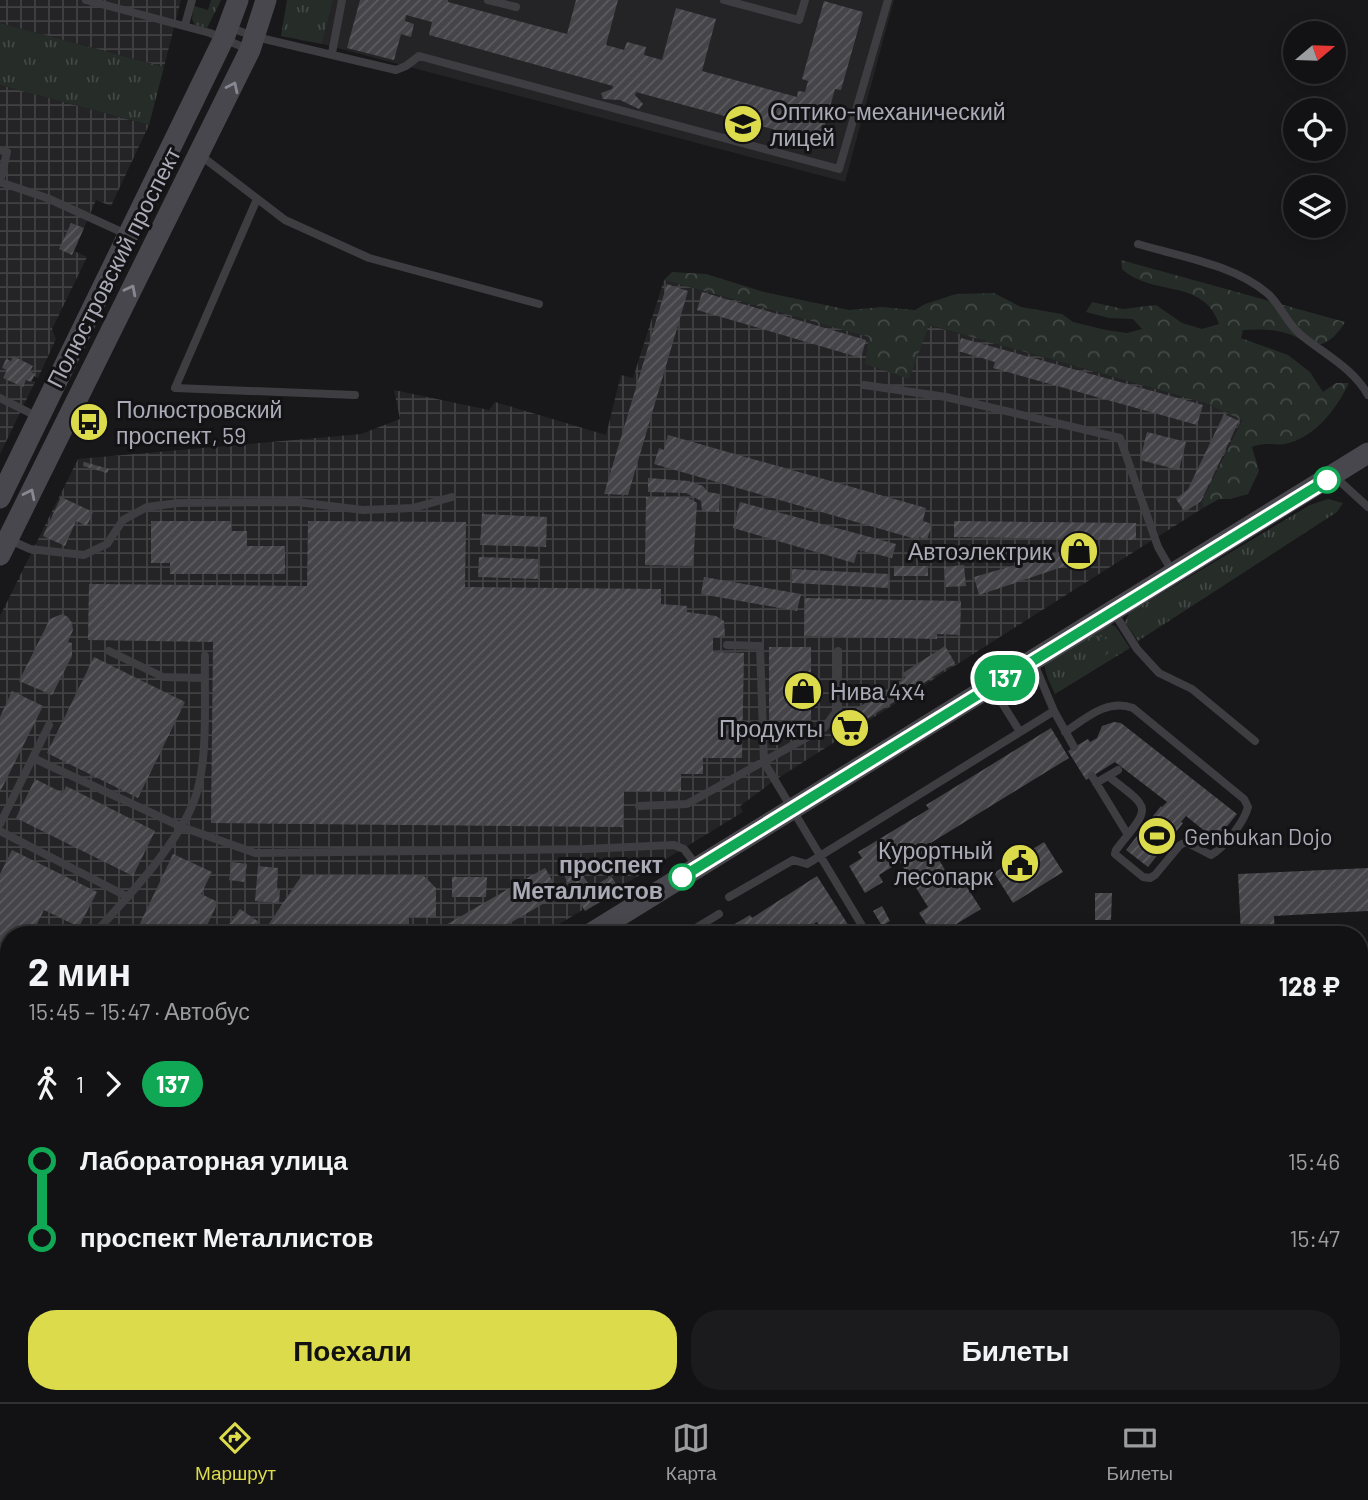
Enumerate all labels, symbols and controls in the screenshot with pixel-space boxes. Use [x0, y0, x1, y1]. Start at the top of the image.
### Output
north arrow [1283, 21, 1346, 84]
map controls [1283, 21, 1346, 238]
one-way arrow [224, 82, 238, 94]
place label: Оптико-механический лицей [770, 97, 1006, 151]
button: locate [1283, 98, 1346, 161]
school or university icon: Оптико-механический лицей [722, 103, 764, 145]
street label: Полюстровский проспект [40, 141, 186, 392]
button: layers [1283, 175, 1346, 238]
one-way arrow [123, 285, 136, 297]
place label: Полюстровский проспект, 59 [116, 395, 282, 449]
bus stop icon: Полюстровский проспект, 59 [68, 401, 110, 443]
unlabelled marker [1314, 467, 1340, 493]
one-way arrow [21, 489, 35, 501]
shop icon: Автоэлектрик [1058, 530, 1100, 572]
place label: Автоэлектрик [908, 537, 1053, 565]
line badge: 137 [965, 655, 1045, 701]
text: 137 [988, 663, 1022, 692]
shop icon: Нива 4х4 [782, 670, 824, 712]
place label: Нива 4х4 [830, 677, 926, 705]
supermarket icon: Продукты [829, 707, 871, 749]
place label: Продукты [719, 714, 823, 742]
sports icon: Genbukan Dojo [1136, 815, 1178, 857]
place label: Genbukan Dojo [1184, 822, 1333, 850]
place label: Курортный лесопарк [878, 836, 994, 890]
public building icon: Курортный лесопарк [999, 842, 1041, 884]
place label: проспект Металлистов [512, 850, 663, 904]
marker: проспект Металлистов [669, 864, 695, 890]
text: 2 мин [28, 948, 131, 994]
text: 128 ₽ [1279, 970, 1340, 1001]
text: 15:45 – 15:47 · Автобус [28, 997, 250, 1025]
icon: walk [28, 1065, 66, 1103]
icon: forward [94, 1065, 132, 1103]
text: 137 [156, 1069, 189, 1098]
text: 1 [76, 1070, 84, 1098]
text: Лабораторная улица [80, 1144, 348, 1175]
text: 15:46 [1288, 1147, 1340, 1175]
text: проспект Металлистов [80, 1221, 373, 1252]
text: 15:47 [1289, 1224, 1340, 1252]
button: Поехали [28, 1310, 677, 1390]
button: Билеты [691, 1310, 1340, 1390]
tab: Маршрут [195, 1419, 276, 1485]
tab: Карта [666, 1419, 717, 1485]
tab: Билеты [1107, 1419, 1173, 1485]

